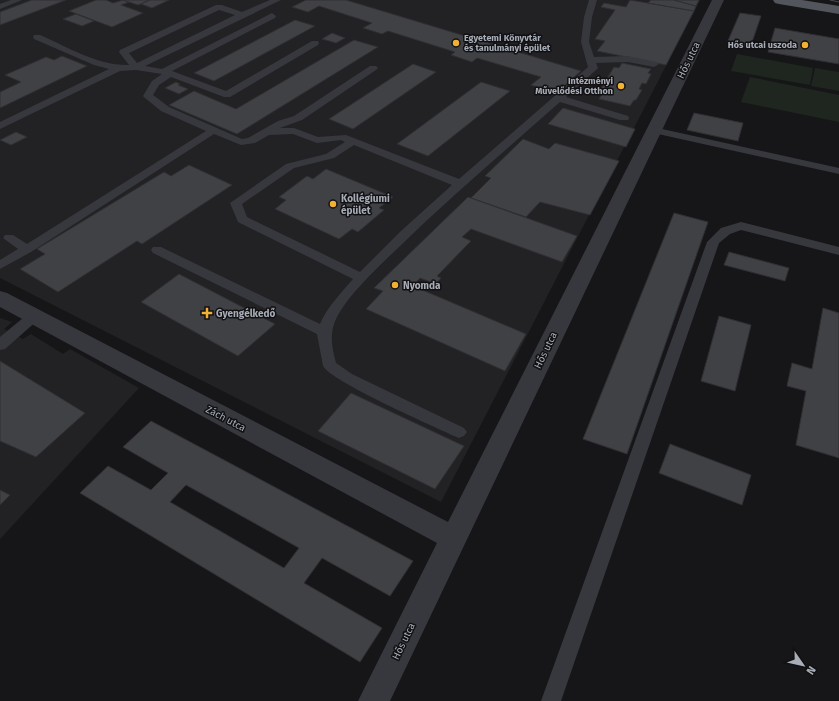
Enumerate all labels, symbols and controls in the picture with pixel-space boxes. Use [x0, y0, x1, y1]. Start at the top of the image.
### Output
place label: Egyetemi Könyvtár és tanulmányi épület [464, 33, 551, 53]
marker: Egyetemi Könyvtár és tanulmányi épület [451, 38, 461, 48]
street label: Hős utca [674, 40, 703, 81]
place label: Hős utcai uszoda [728, 40, 797, 50]
marker: Hős utcai uszoda [800, 40, 810, 50]
place label: Intézményi Művelődési Otthon [535, 76, 613, 96]
marker: Intézményi Művelődési Otthon [616, 81, 626, 91]
place label: Kollégiumi épület [341, 192, 390, 217]
marker: Kollégiumi épület [328, 199, 338, 209]
marker: Nyomda [390, 280, 400, 290]
place label: Nyomda [403, 280, 441, 292]
marker: Gyengélkedő [201, 307, 213, 319]
place label: Gyengélkedő [216, 307, 276, 320]
street label: Hős utca [531, 330, 560, 371]
street label: Zách utca [204, 403, 247, 434]
street label: Hős utca [389, 621, 418, 662]
north arrow [783, 645, 823, 685]
text: N [803, 664, 818, 677]

